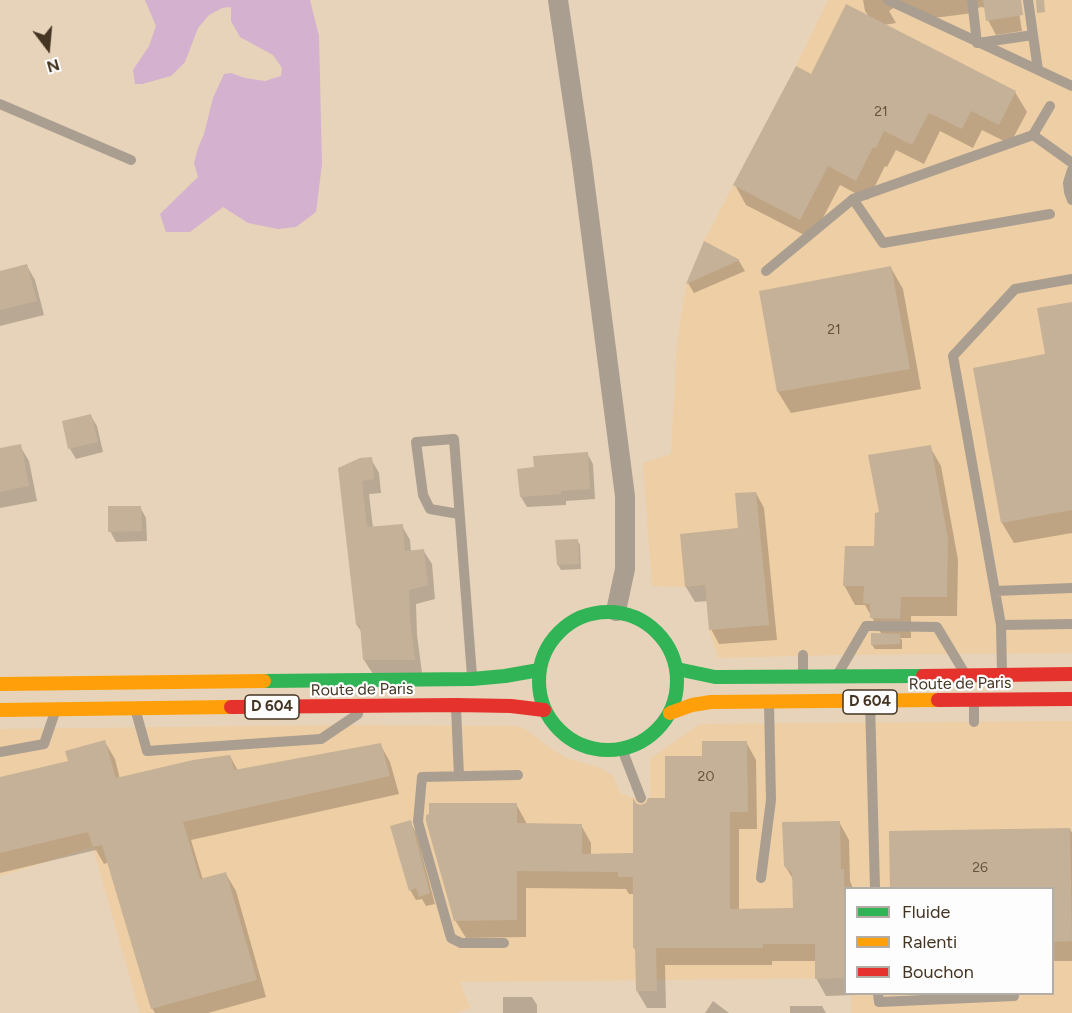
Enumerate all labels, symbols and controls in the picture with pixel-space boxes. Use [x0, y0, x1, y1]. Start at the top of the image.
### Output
north arrow [18, 18, 78, 78]
text: N [45, 55, 62, 77]
house number: 21 [874, 104, 888, 120]
house number: 21 [827, 322, 841, 338]
street label: Route de Paris [908, 674, 1012, 694]
street label: Route de Paris [310, 680, 414, 700]
road number: D 604 [843, 690, 897, 714]
road number: D 604 [245, 695, 299, 719]
house number: 20 [698, 769, 714, 785]
house number: 26 [972, 860, 988, 876]
legend [844, 887, 1054, 995]
text: Fluide [902, 901, 950, 923]
text: Ralenti [902, 931, 957, 953]
text: Bouchon [902, 961, 974, 983]

